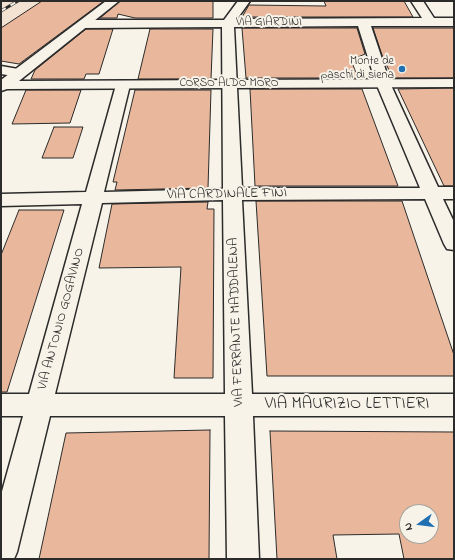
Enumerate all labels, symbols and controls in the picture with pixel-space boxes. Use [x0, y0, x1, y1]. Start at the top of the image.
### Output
street label: VIA GIARDINI [236, 16, 302, 30]
place label: Monte de paschi di siena [321, 55, 394, 83]
marker: Monte de paschi di siena [397, 64, 407, 74]
street label: CORSO ALDO MORO [179, 77, 279, 91]
street label: VIA CARDINALE FINI [167, 186, 287, 204]
street label: VIA FERRANTE MADDALENA [226, 237, 248, 407]
street label: VIA ANTONIO GOGAVINO [35, 246, 89, 392]
street label: VIA MAURIZIO LETTIERI [265, 395, 429, 415]
north arrow [399, 504, 439, 544]
text: N [400, 521, 417, 532]

